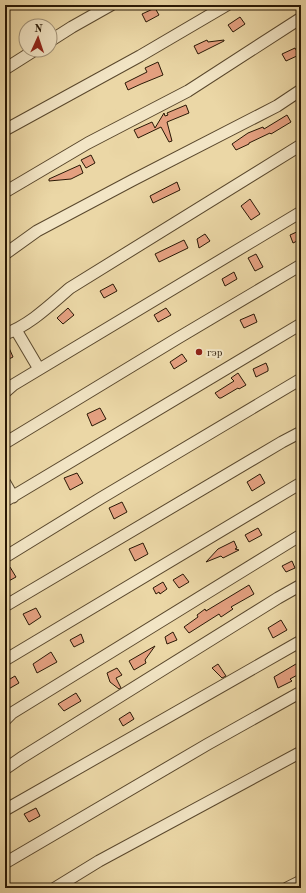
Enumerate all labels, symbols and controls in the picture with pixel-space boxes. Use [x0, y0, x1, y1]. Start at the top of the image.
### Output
north arrow [18, 18, 58, 58]
text: N [34, 24, 44, 35]
marker: гэр [194, 347, 204, 357]
place label: гэр [207, 348, 223, 359]

